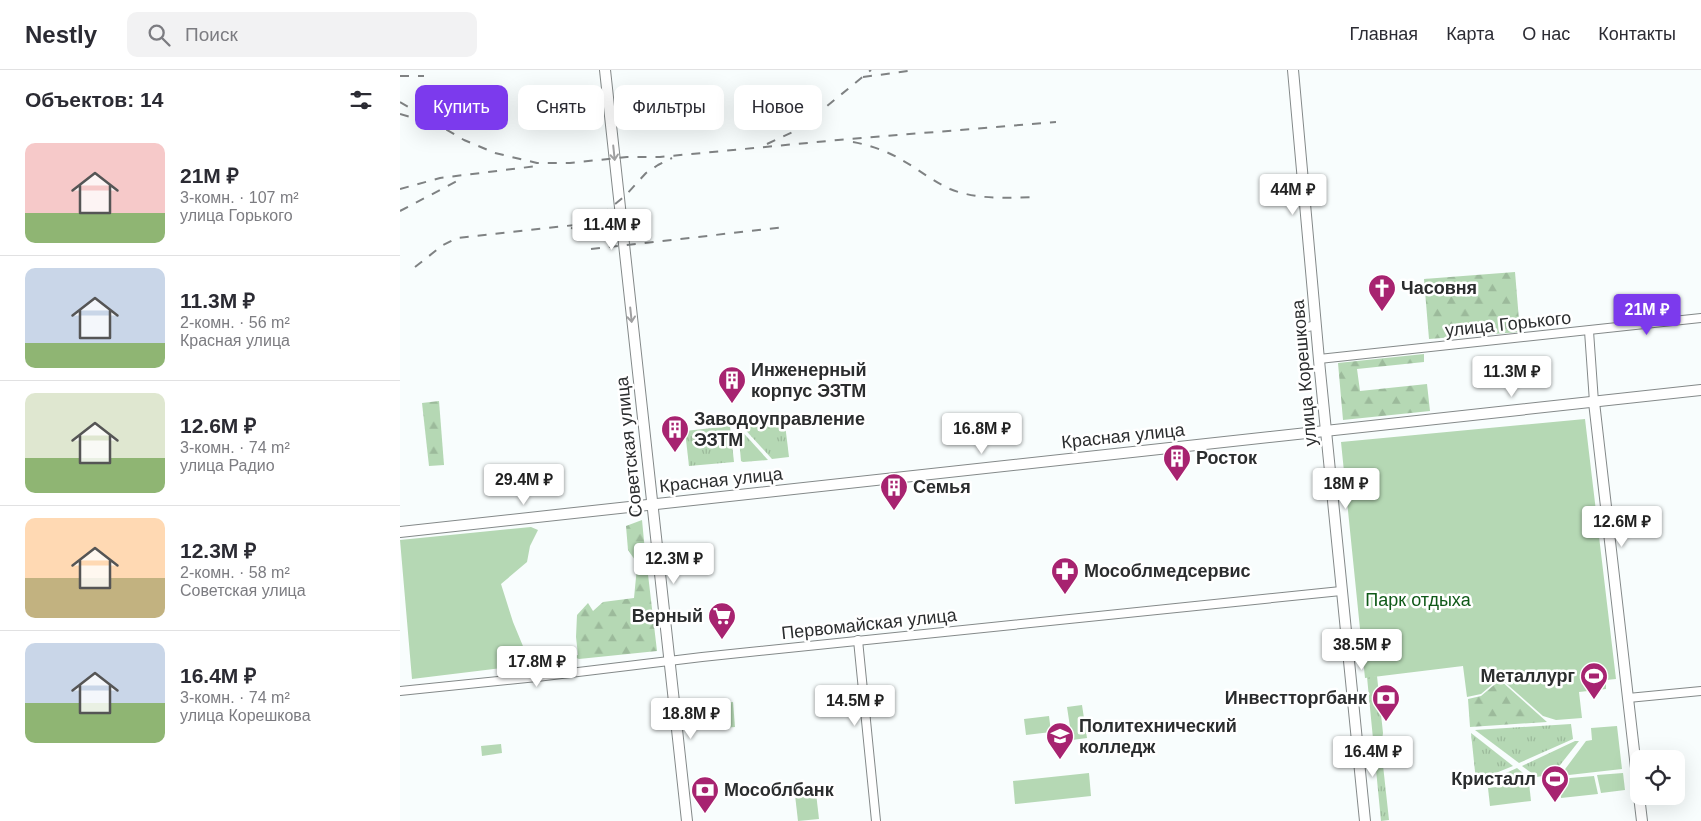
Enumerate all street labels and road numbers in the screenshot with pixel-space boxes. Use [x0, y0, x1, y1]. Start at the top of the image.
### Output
street label: улица Корешкова [1288, 298, 1320, 447]
street label: улица Горького [1444, 307, 1572, 341]
street label: Советская улица [612, 375, 646, 518]
street label: Красная улица [1060, 419, 1187, 452]
street label: Красная улица [658, 463, 785, 496]
street label: Первомайская улица [780, 605, 959, 643]

